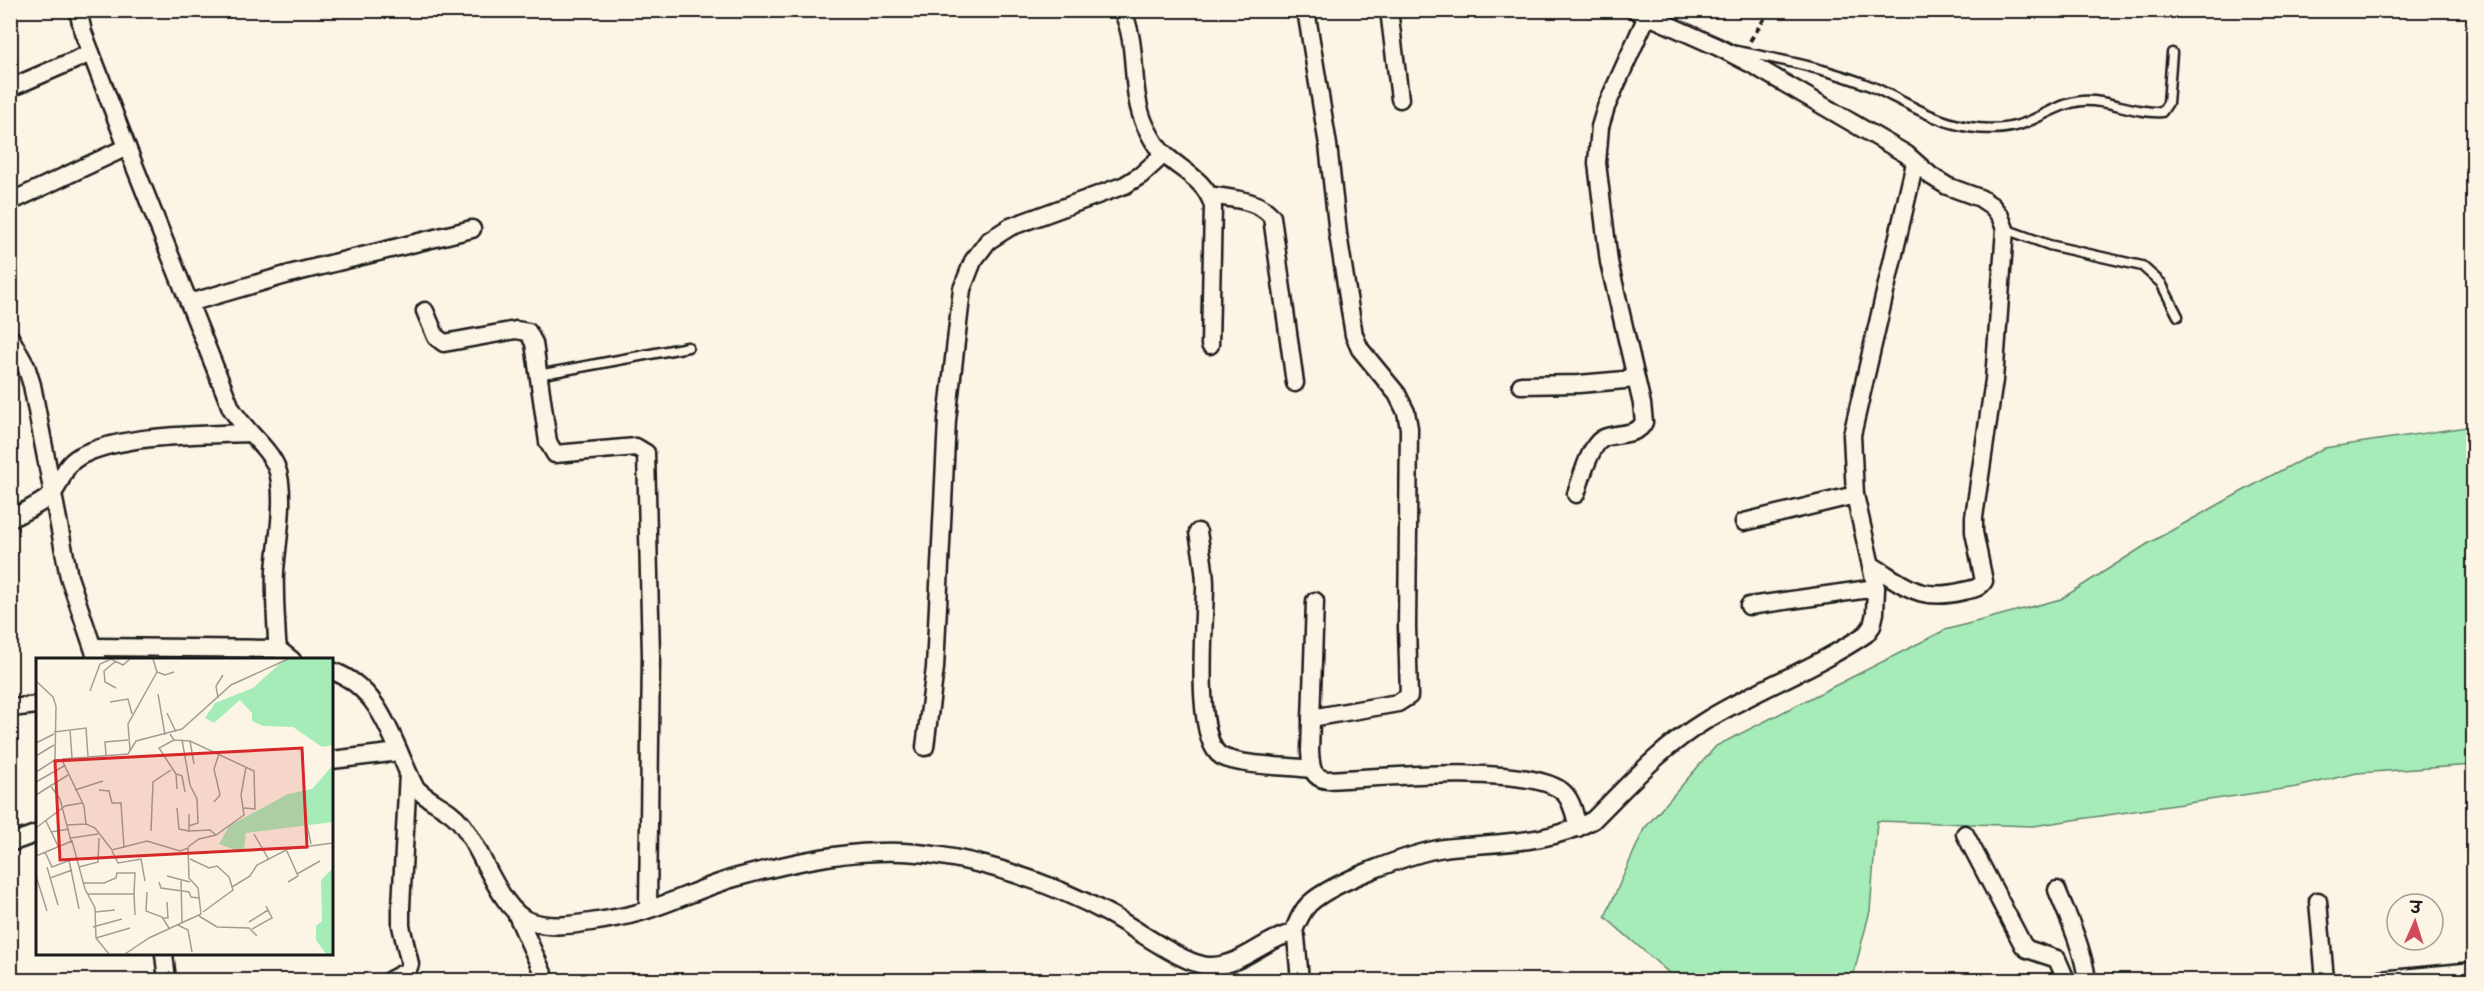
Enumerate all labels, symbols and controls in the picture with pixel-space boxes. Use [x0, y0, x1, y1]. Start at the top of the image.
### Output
inset map [36, 658, 333, 955]
north arrow [2385, 892, 2445, 952]
text: उ [2408, 897, 2423, 919]

